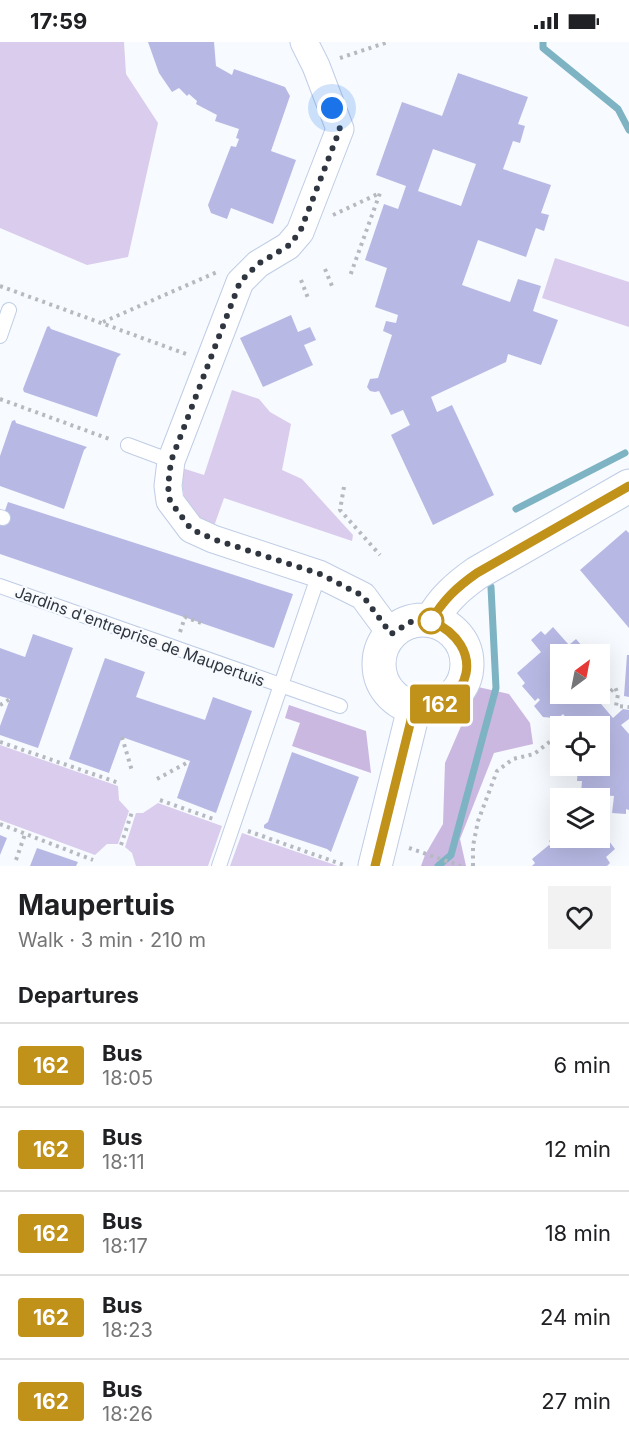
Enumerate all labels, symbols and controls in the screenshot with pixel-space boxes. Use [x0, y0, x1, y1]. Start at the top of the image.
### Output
text: 17:59 [30, 8, 87, 34]
your location [317, 93, 347, 123]
street label: Jardins d'entreprise de Maupertuis [12, 581, 268, 691]
unlabelled marker [418, 608, 444, 634]
north arrow [550, 644, 610, 704]
map controls [550, 644, 610, 848]
line badge: 162 [406, 684, 474, 724]
text: 162 [422, 692, 458, 717]
button: locate [550, 716, 610, 776]
button: layers [550, 788, 610, 848]
button: heart [548, 886, 611, 949]
text: Maupertuis [18, 888, 175, 922]
text: Walk · 3 min · 210 m [18, 928, 206, 952]
text: Departures [18, 982, 139, 1008]
text: Bus [102, 1040, 143, 1066]
text: 6 min [554, 1052, 611, 1078]
text: 162 [33, 1053, 69, 1078]
text: 18:05 [102, 1066, 153, 1090]
text: Bus [102, 1124, 143, 1150]
text: 12 min [545, 1136, 611, 1162]
text: 162 [33, 1137, 69, 1162]
text: 18:11 [102, 1150, 145, 1174]
text: Bus [102, 1208, 143, 1234]
text: 18 min [545, 1220, 611, 1246]
text: 162 [33, 1221, 69, 1246]
text: 18:17 [102, 1234, 148, 1258]
text: Bus [102, 1292, 143, 1318]
text: 24 min [540, 1304, 611, 1330]
text: 162 [33, 1305, 69, 1330]
text: 18:23 [102, 1318, 153, 1342]
text: Bus [102, 1376, 143, 1402]
text: 27 min [541, 1388, 611, 1414]
text: 162 [33, 1389, 69, 1414]
text: 18:26 [102, 1402, 153, 1426]

